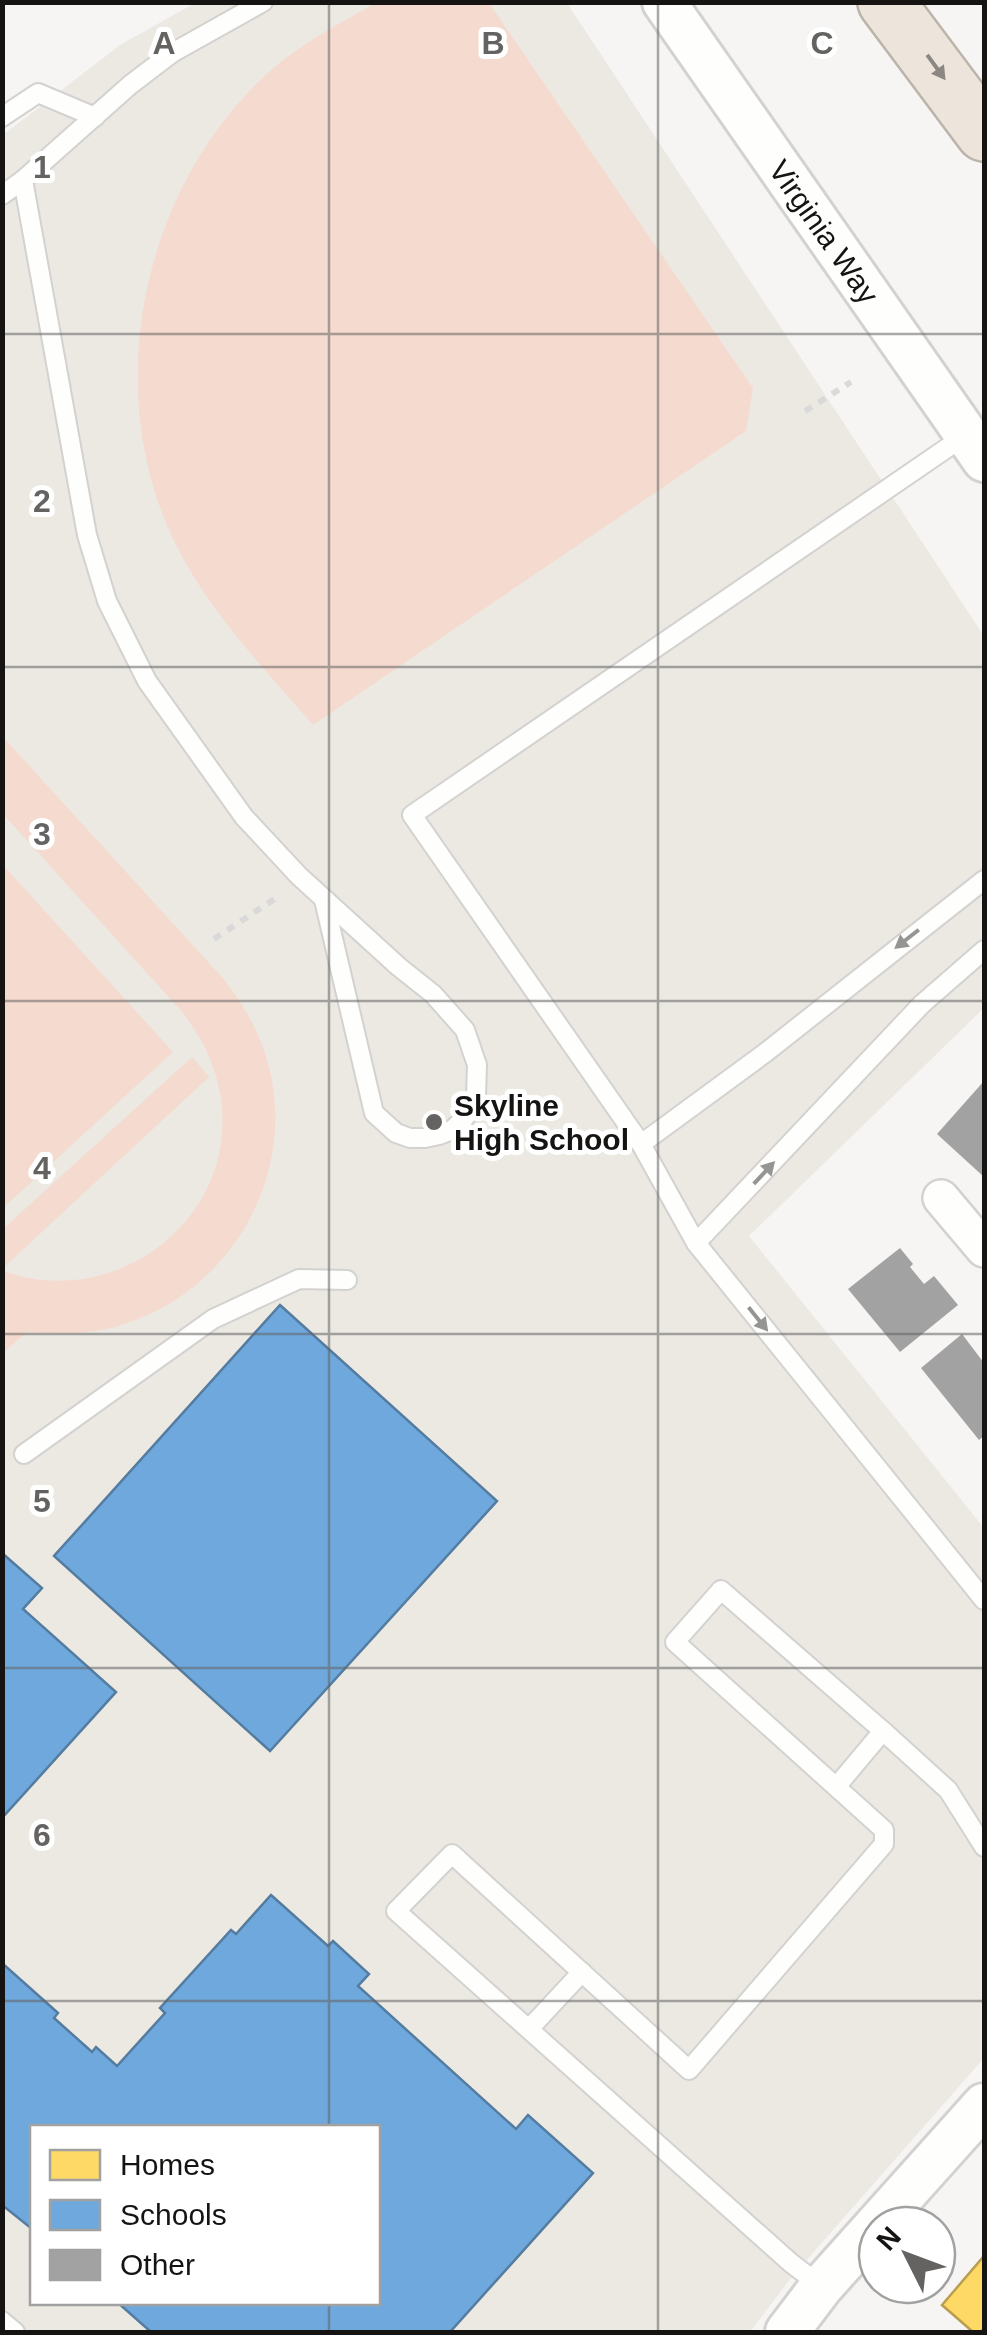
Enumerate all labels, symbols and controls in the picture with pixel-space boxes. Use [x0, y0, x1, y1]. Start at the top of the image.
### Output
text: A [152, 25, 176, 61]
text: B [481, 25, 505, 61]
text: C [810, 25, 834, 61]
one-way arrow [926, 54, 946, 80]
text: 1 [33, 149, 51, 185]
street label: Virginia Way [763, 154, 886, 309]
text: 2 [33, 483, 51, 519]
text: 3 [33, 816, 51, 852]
one-way arrow [895, 929, 921, 950]
place label: Skyline High School [454, 1089, 629, 1156]
marker: Skyline High School [423, 1111, 445, 1133]
text: 4 [33, 1150, 51, 1186]
one-way arrow [752, 1161, 775, 1185]
one-way arrow [747, 1306, 768, 1331]
text: 5 [33, 1483, 51, 1519]
text: 6 [33, 1817, 51, 1853]
legend [30, 2125, 380, 2305]
text: Homes [120, 2148, 215, 2181]
text: Schools [120, 2198, 227, 2231]
north arrow [857, 2205, 957, 2305]
text: N [871, 2221, 907, 2256]
text: Other [120, 2248, 195, 2281]

